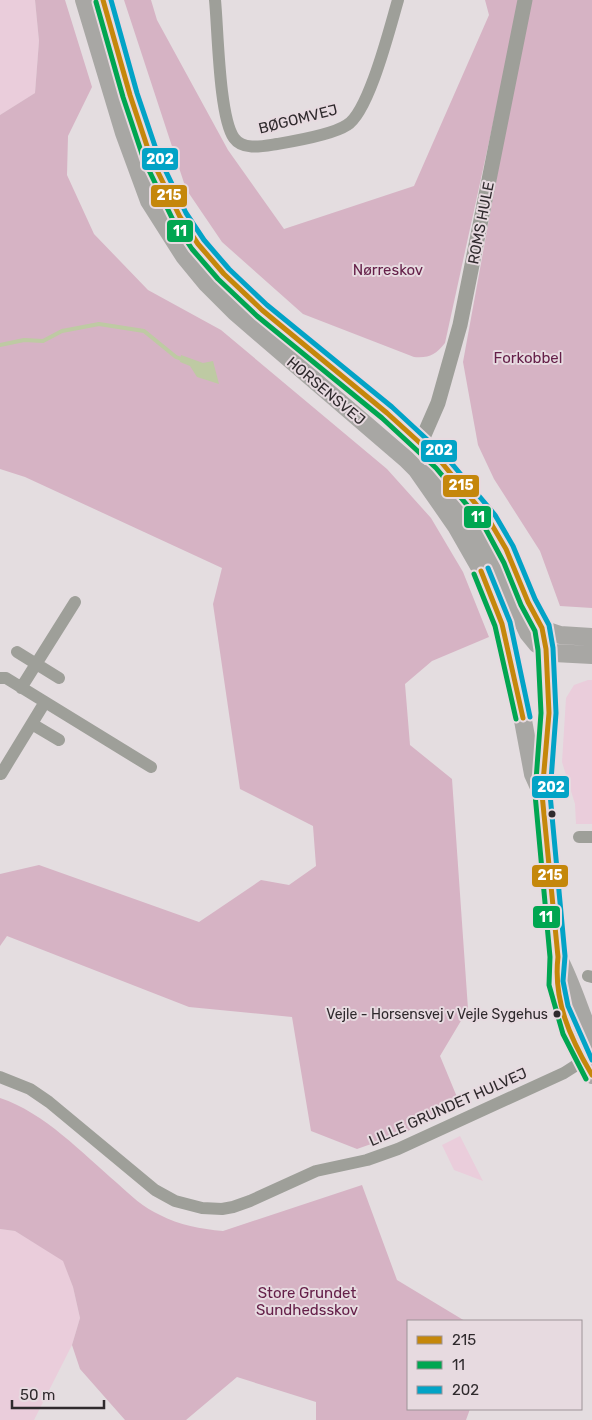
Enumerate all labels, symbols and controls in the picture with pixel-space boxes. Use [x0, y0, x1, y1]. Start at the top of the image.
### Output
street label: BØGOMVEJ [257, 100, 339, 138]
line badge: 202 [141, 147, 179, 171]
text: 202 [146, 151, 174, 168]
street label: ROMS HULE [464, 180, 498, 266]
line badge: 215 [150, 184, 188, 208]
text: 215 [156, 187, 182, 204]
line badge: 11 [166, 219, 194, 243]
text: 11 [173, 223, 187, 240]
park label: Nørreskov [353, 261, 423, 279]
park label: Forkobbel [494, 349, 562, 367]
street label: HORSENSVEJ [283, 353, 369, 429]
line badge: 202 [420, 439, 458, 463]
text: 202 [425, 442, 453, 459]
line badge: 215 [442, 474, 480, 498]
text: 215 [448, 477, 474, 494]
line badge: 11 [463, 505, 492, 529]
text: 11 [471, 509, 485, 526]
line badge: 202 [531, 775, 570, 799]
text: 202 [537, 779, 565, 796]
unlabelled marker [547, 809, 557, 819]
line badge: 215 [531, 864, 569, 888]
text: 215 [537, 867, 563, 884]
line badge: 11 [532, 905, 561, 929]
text: 11 [539, 909, 553, 926]
place label: Vejle - Horsensvej v Vejle Sygehus [326, 1006, 548, 1023]
marker: Vejle - Horsensvej v Vejle Sygehus [552, 1009, 562, 1019]
street label: LILLE GRUNDET HULVEJ [366, 1064, 530, 1150]
park label: Store Grundet Sundhedsskov [256, 1284, 358, 1319]
legend [407, 1320, 582, 1410]
text: 215 [452, 1331, 476, 1349]
text: 11 [452, 1356, 465, 1374]
scale bar [12, 1378, 105, 1410]
text: 202 [452, 1381, 479, 1399]
text: 50 m [20, 1386, 55, 1404]

